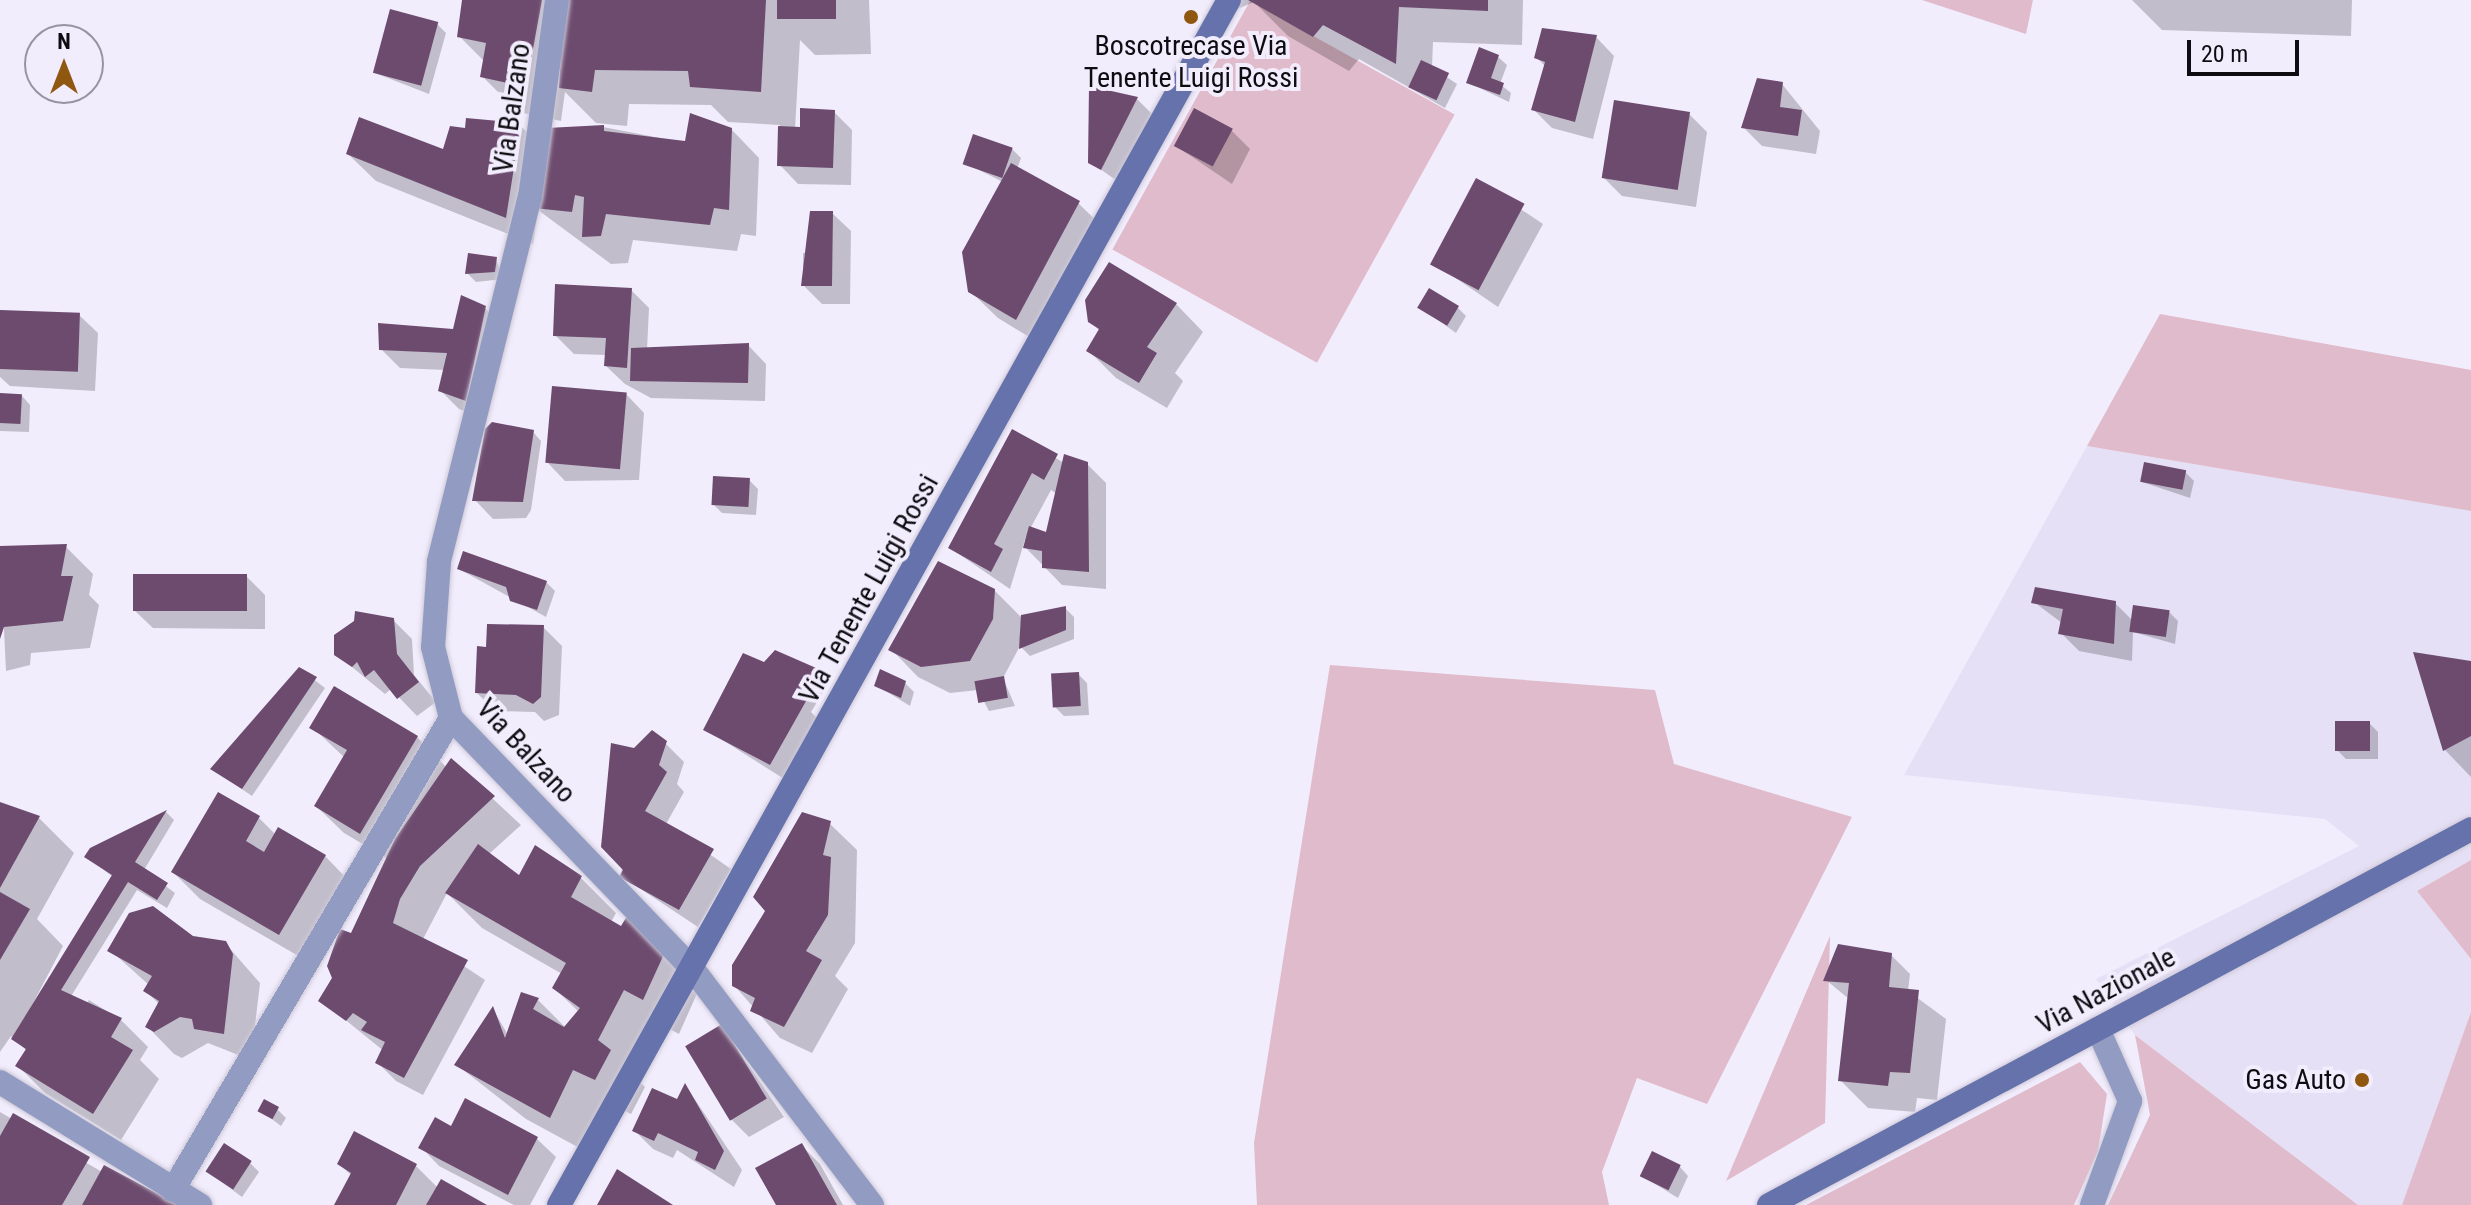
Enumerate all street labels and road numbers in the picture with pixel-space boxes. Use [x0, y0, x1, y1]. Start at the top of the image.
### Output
street label: Via Balzano [486, 41, 538, 175]
street label: Via Tenente Luigi Rossi [792, 469, 946, 709]
street label: Via Balzano [469, 692, 583, 810]
street label: Via Nazionale [2031, 940, 2181, 1042]

